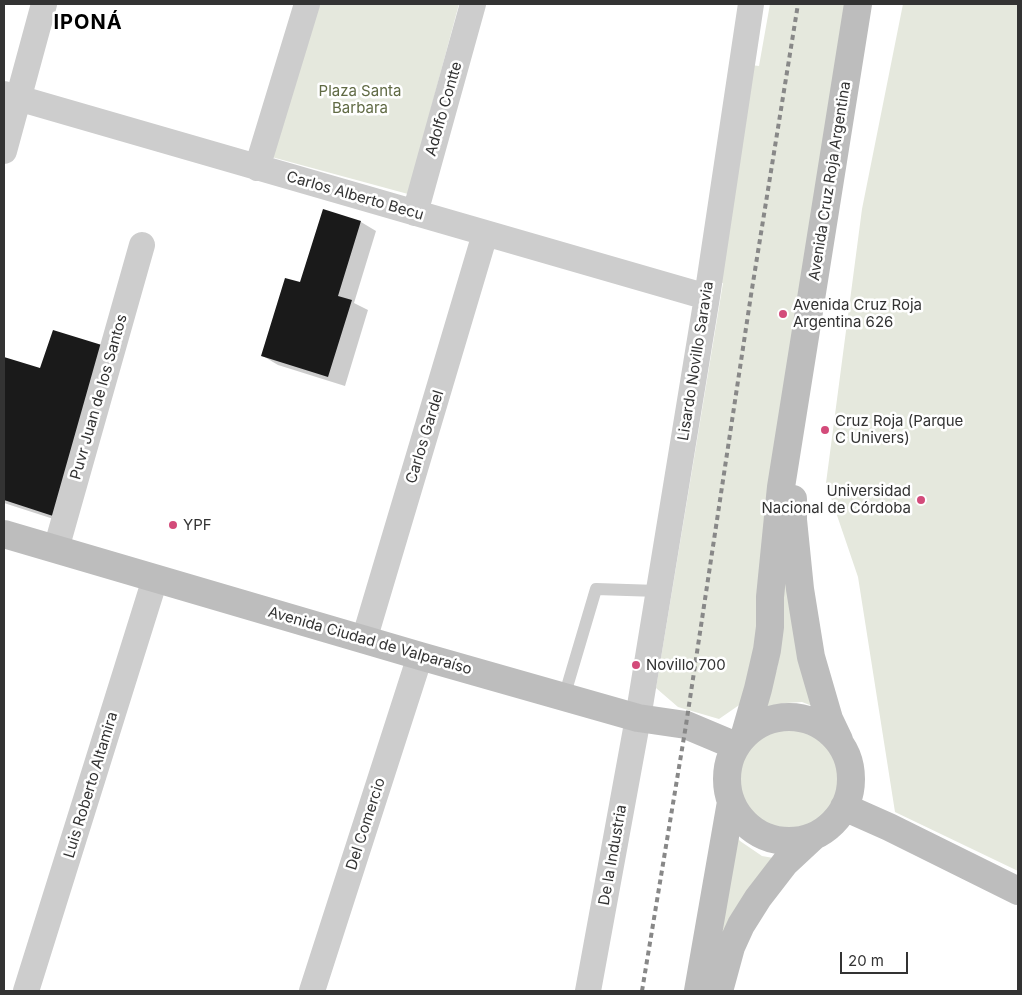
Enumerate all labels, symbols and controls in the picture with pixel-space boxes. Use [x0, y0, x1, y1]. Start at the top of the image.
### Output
district label: IPONÁ [53, 11, 123, 35]
street label: Adolfo Contte [422, 60, 466, 158]
street label: Avenida Cruz Roja Argentina [805, 80, 855, 282]
park label: Plaza Santa Barbara [319, 82, 401, 117]
street label: Carlos Alberto Becu [284, 168, 426, 224]
street label: Lisardo Novillo Saravia [675, 280, 717, 442]
place label: Avenida Cruz Roja Argentina 626 [793, 296, 922, 331]
marker: Avenida Cruz Roja Argentina 626 [777, 308, 789, 320]
street label: Puvr Juan de los Santos [67, 312, 131, 482]
street label: Carlos Gardel [402, 388, 448, 486]
place label: Cruz Roja (Parque C Univers) [835, 412, 963, 447]
marker: Cruz Roja (Parque C Univers) [819, 424, 831, 436]
place label: Universidad Nacional de Córdoba [762, 482, 911, 517]
marker: Universidad Nacional de Córdoba [915, 494, 927, 506]
place label: YPF [183, 516, 212, 534]
marker: YPF [167, 519, 179, 531]
street label: Avenida Ciudad de Valparaíso [266, 603, 474, 679]
place label: Novillo 700 [646, 656, 726, 674]
marker: Novillo 700 [630, 659, 642, 671]
street label: Luis Roberto Altamira [60, 710, 122, 860]
street label: Del Comercio [343, 776, 389, 872]
street label: De la Industria [595, 803, 631, 907]
scale bar [842, 942, 910, 974]
text: 20 m [848, 951, 884, 970]

